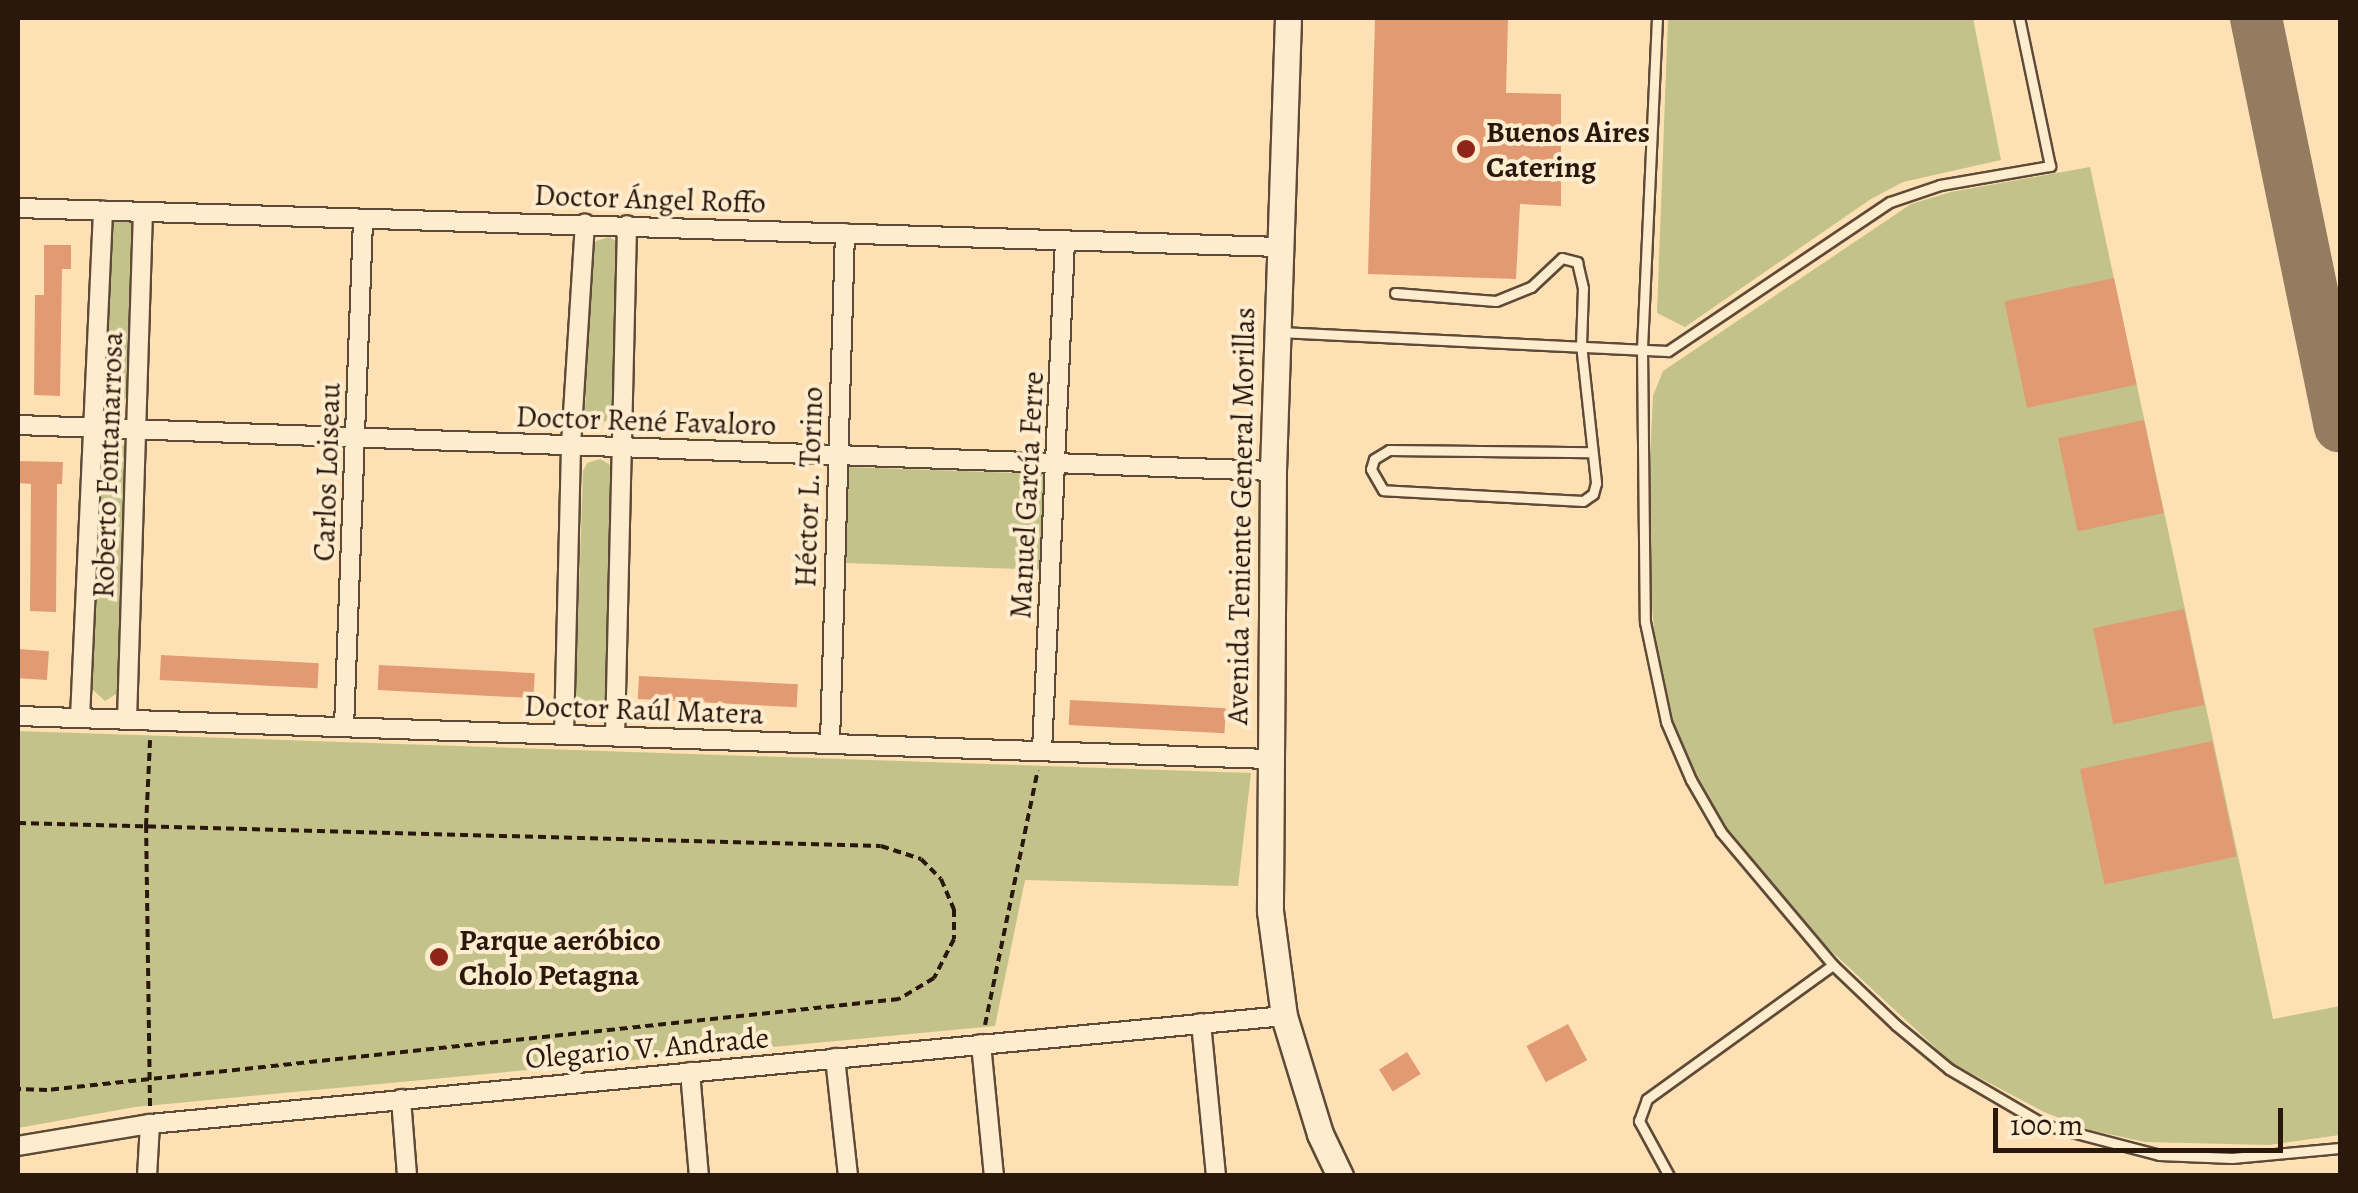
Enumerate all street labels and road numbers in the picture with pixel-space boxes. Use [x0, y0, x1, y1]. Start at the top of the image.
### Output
street label: Doctor Ángel Roffo [534, 177, 766, 221]
street label: Avenida Teniente General Morillas [1219, 307, 1263, 725]
street label: Roberto Fontanarrosa [85, 331, 131, 599]
street label: Manuel García Ferre [1003, 370, 1051, 620]
street label: Carlos Loiseau [306, 382, 348, 562]
street label: Héctor L. Torino [787, 386, 831, 588]
street label: Doctor René Favaloro [515, 398, 777, 444]
street label: Doctor Raúl Matera [524, 688, 764, 732]
street label: Olegario V. Andrade [523, 1019, 771, 1077]

